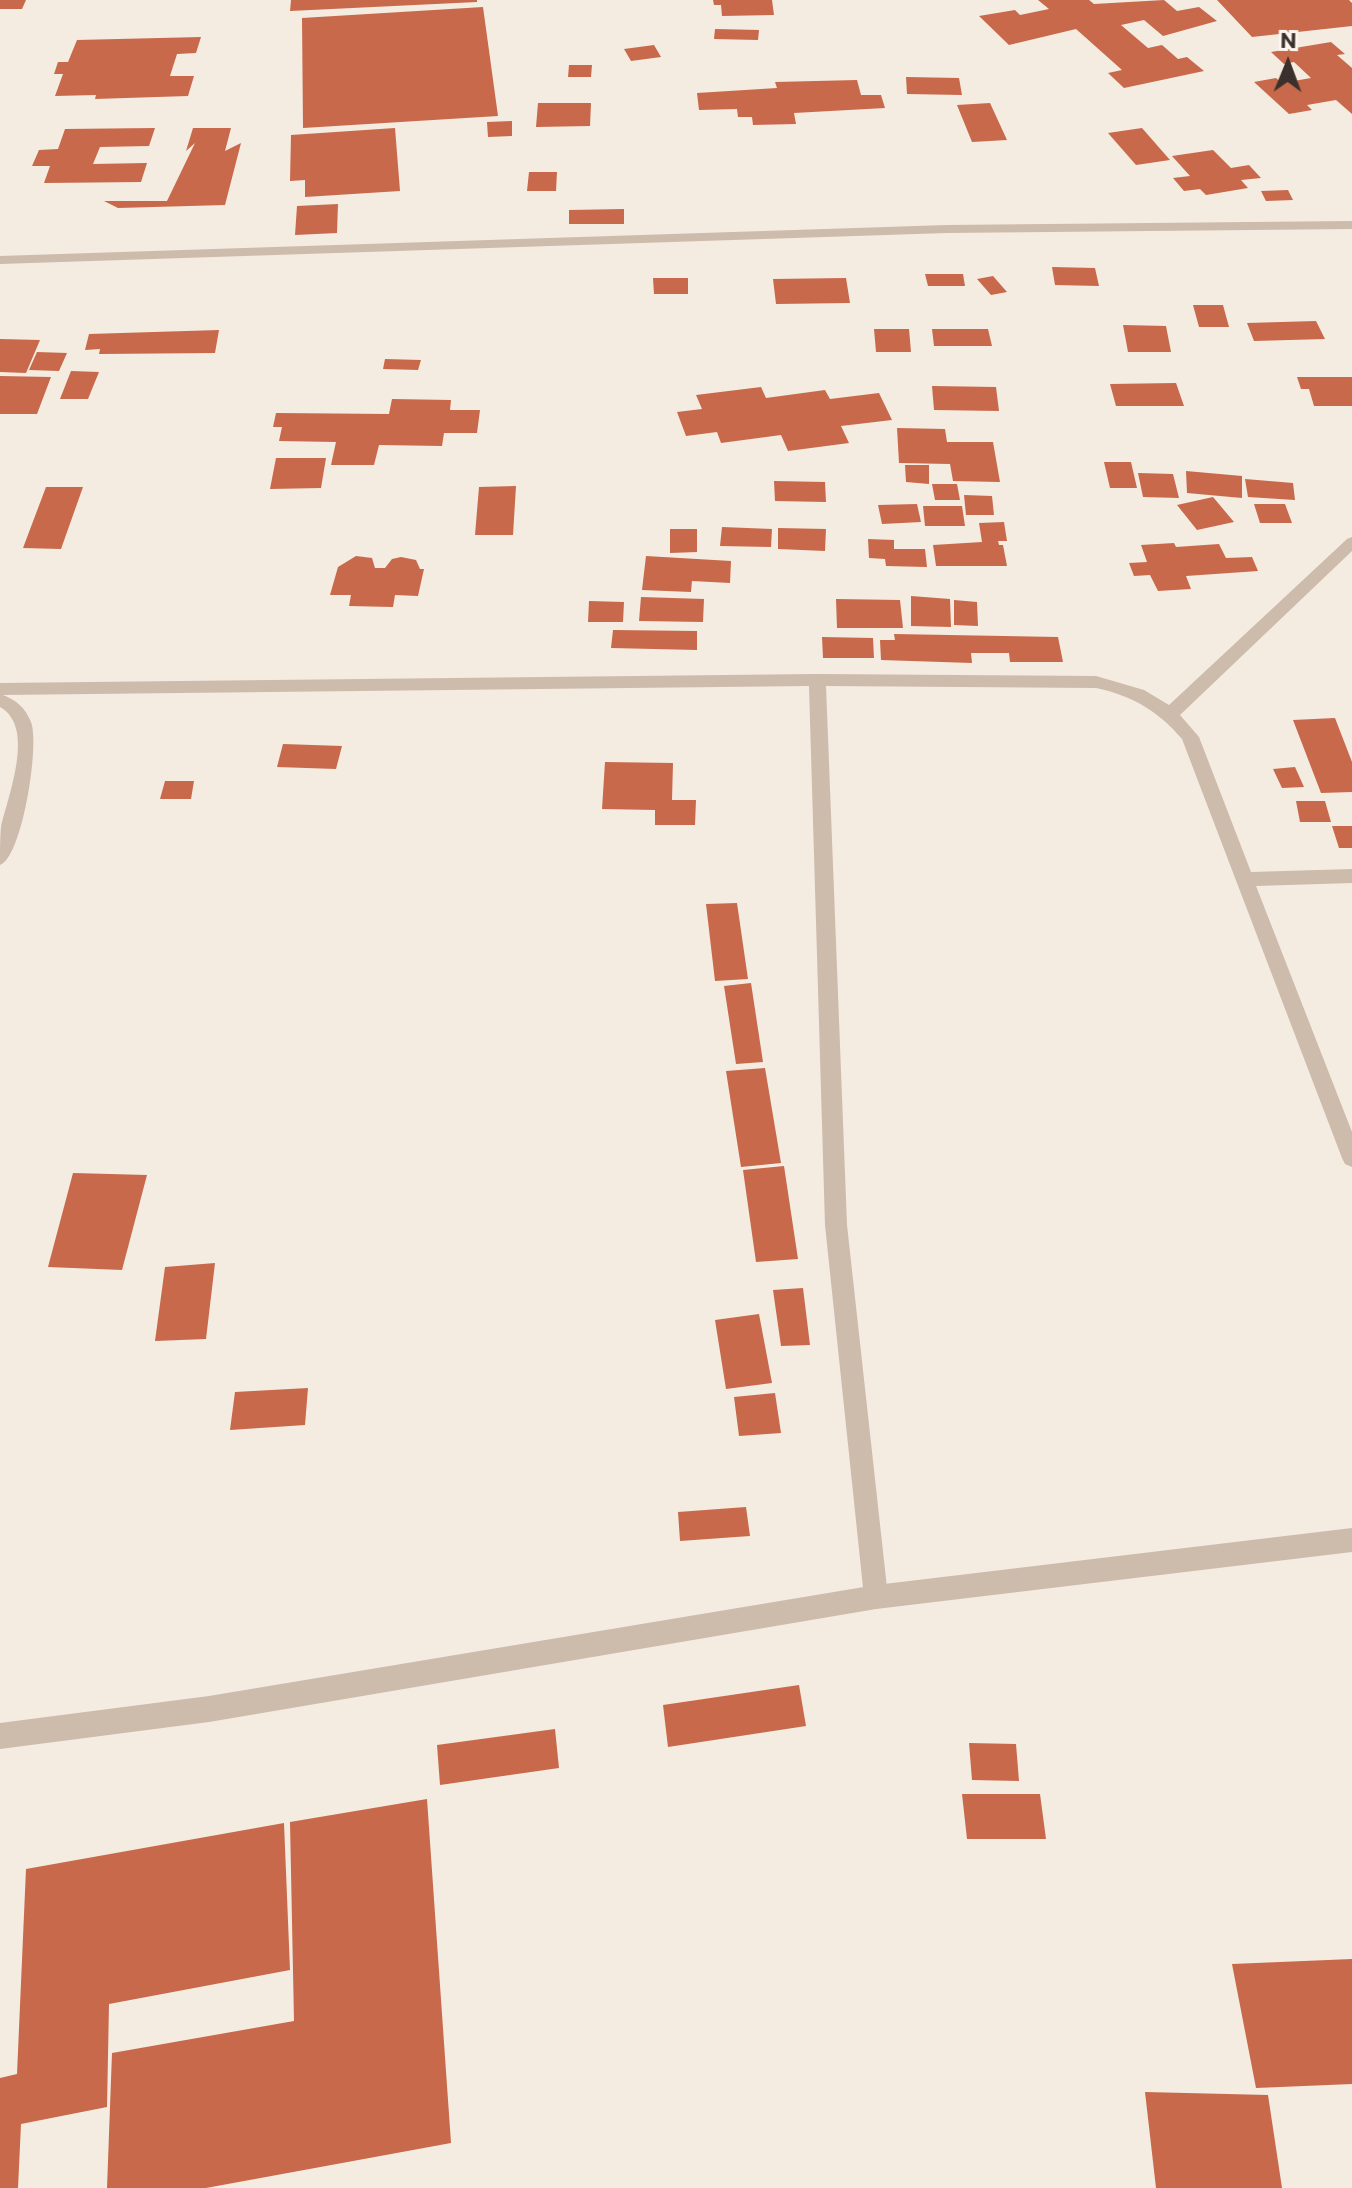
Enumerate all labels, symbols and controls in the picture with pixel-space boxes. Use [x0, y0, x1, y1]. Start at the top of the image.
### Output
north arrow [1248, 24, 1328, 104]
text: N [1280, 26, 1297, 53]

